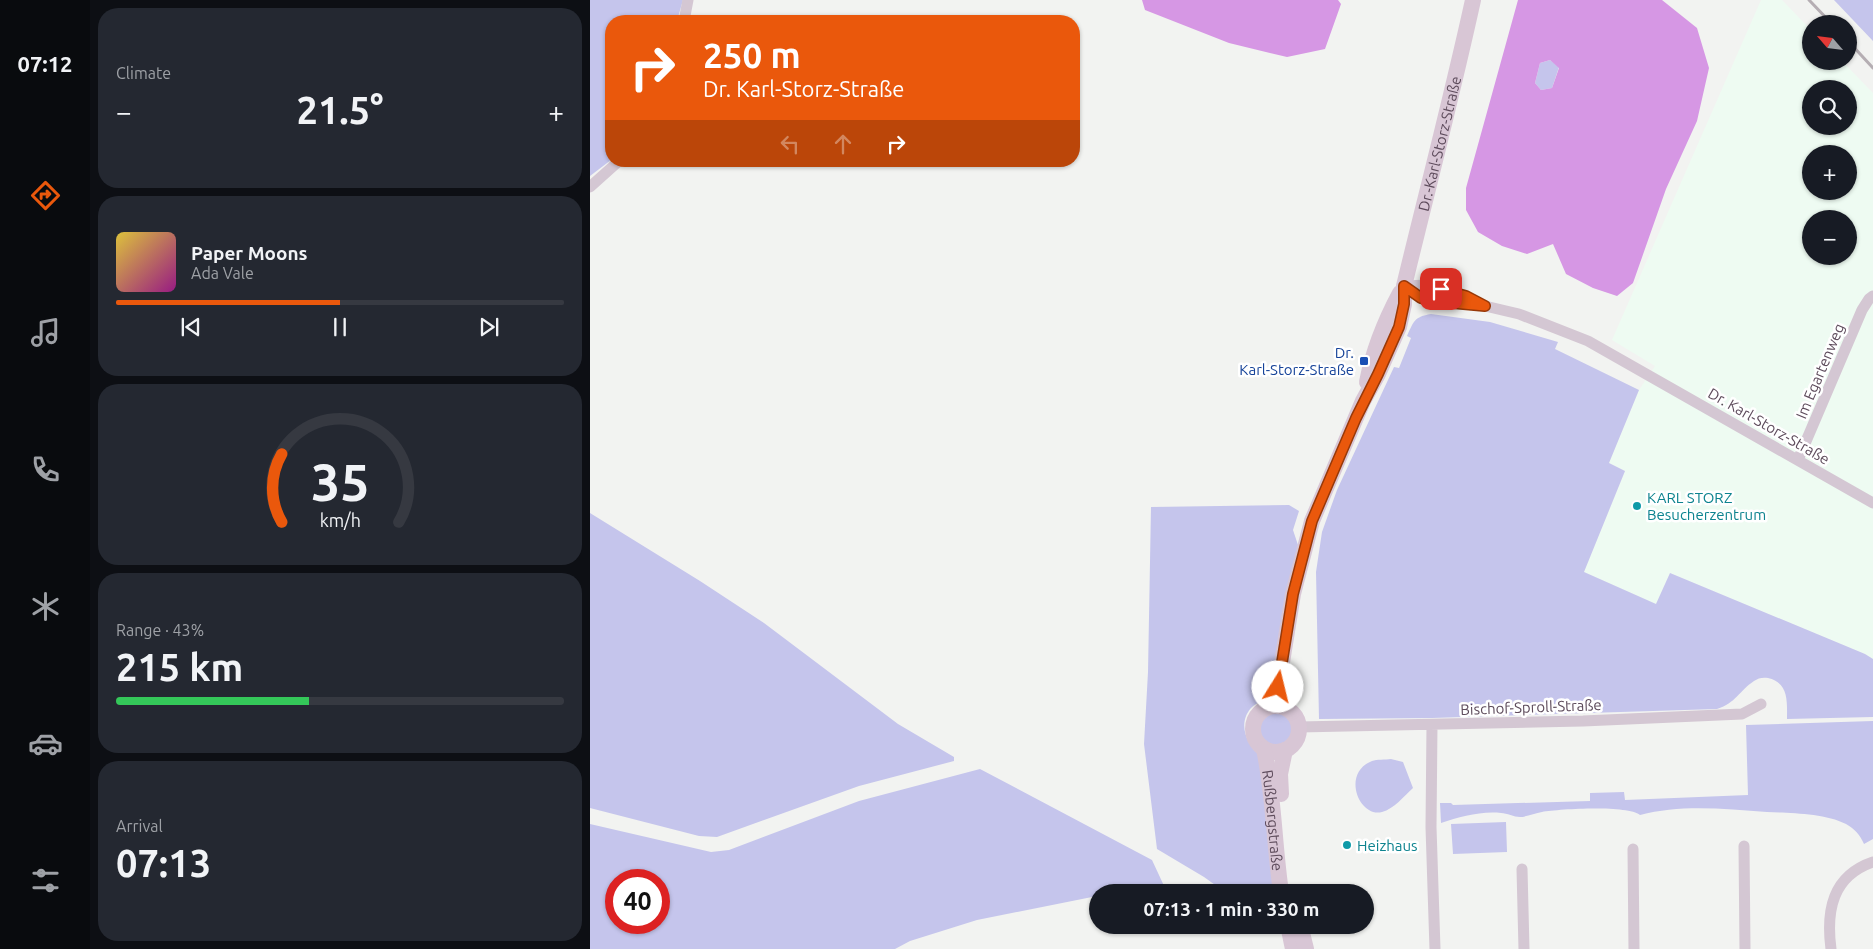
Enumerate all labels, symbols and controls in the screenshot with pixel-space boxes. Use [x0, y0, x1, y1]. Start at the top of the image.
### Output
north arrow [1802, 15, 1858, 70]
map controls [1802, 15, 1857, 265]
icon: right [620, 35, 685, 100]
text: 250 m [703, 35, 801, 75]
text: 07:12 [17, 51, 73, 76]
text: Climate [116, 64, 171, 82]
street label: Dr.-Karl-Storz-Straße [1414, 74, 1464, 213]
text: Dr. Karl-Storz-Straße [703, 76, 905, 101]
button: search [1802, 80, 1857, 135]
text: 21.5° [296, 89, 384, 131]
text: − [116, 96, 132, 127]
text: + [548, 96, 564, 127]
icon: left [776, 130, 804, 158]
icon: ahead [829, 130, 857, 158]
icon: right [882, 130, 910, 158]
button: + [1802, 145, 1857, 200]
icon: directions [28, 178, 63, 213]
button: − [1802, 210, 1857, 265]
text: Paper Moons [191, 242, 308, 264]
text: Ada Vale [191, 264, 254, 282]
pin [1420, 268, 1462, 310]
icon: arrive [1427, 275, 1455, 303]
icon: previous [177, 313, 205, 341]
icon: pause [326, 313, 354, 341]
icon: next [475, 313, 503, 341]
icon: music [28, 315, 63, 350]
street label: Im Egartenweg [1792, 321, 1848, 421]
place label: Dr. Karl-Storz-Straße [1239, 344, 1354, 378]
marker: Dr. Karl-Storz-Straße [1358, 355, 1370, 367]
street label: Dr. Karl-Storz-Straße [1705, 384, 1833, 468]
icon: phone [28, 452, 63, 487]
text: 35 [311, 453, 369, 511]
place label: KARL STORZ Besucherzentrum [1647, 489, 1766, 523]
marker: KARL STORZ Besucherzentrum [1631, 500, 1643, 512]
text: km/h [319, 510, 361, 530]
icon: climate [28, 589, 63, 624]
text: Range · 43% [116, 621, 204, 639]
text: 215 km [116, 646, 243, 688]
position arrow [1251, 660, 1303, 712]
street label: Bischof-Sproll-Straße [1460, 696, 1602, 718]
icon: car [28, 726, 63, 761]
street label: Rußbergstraße [1259, 769, 1287, 872]
text: Arrival [116, 817, 163, 835]
place label: Heizhaus [1357, 837, 1418, 854]
marker: Heizhaus [1341, 839, 1353, 851]
text: 07:13 [116, 842, 211, 884]
icon: filters [28, 863, 63, 898]
speed limit sign: 40 [605, 869, 670, 934]
text: 07:13 · 1 min · 330 m [1144, 898, 1319, 920]

